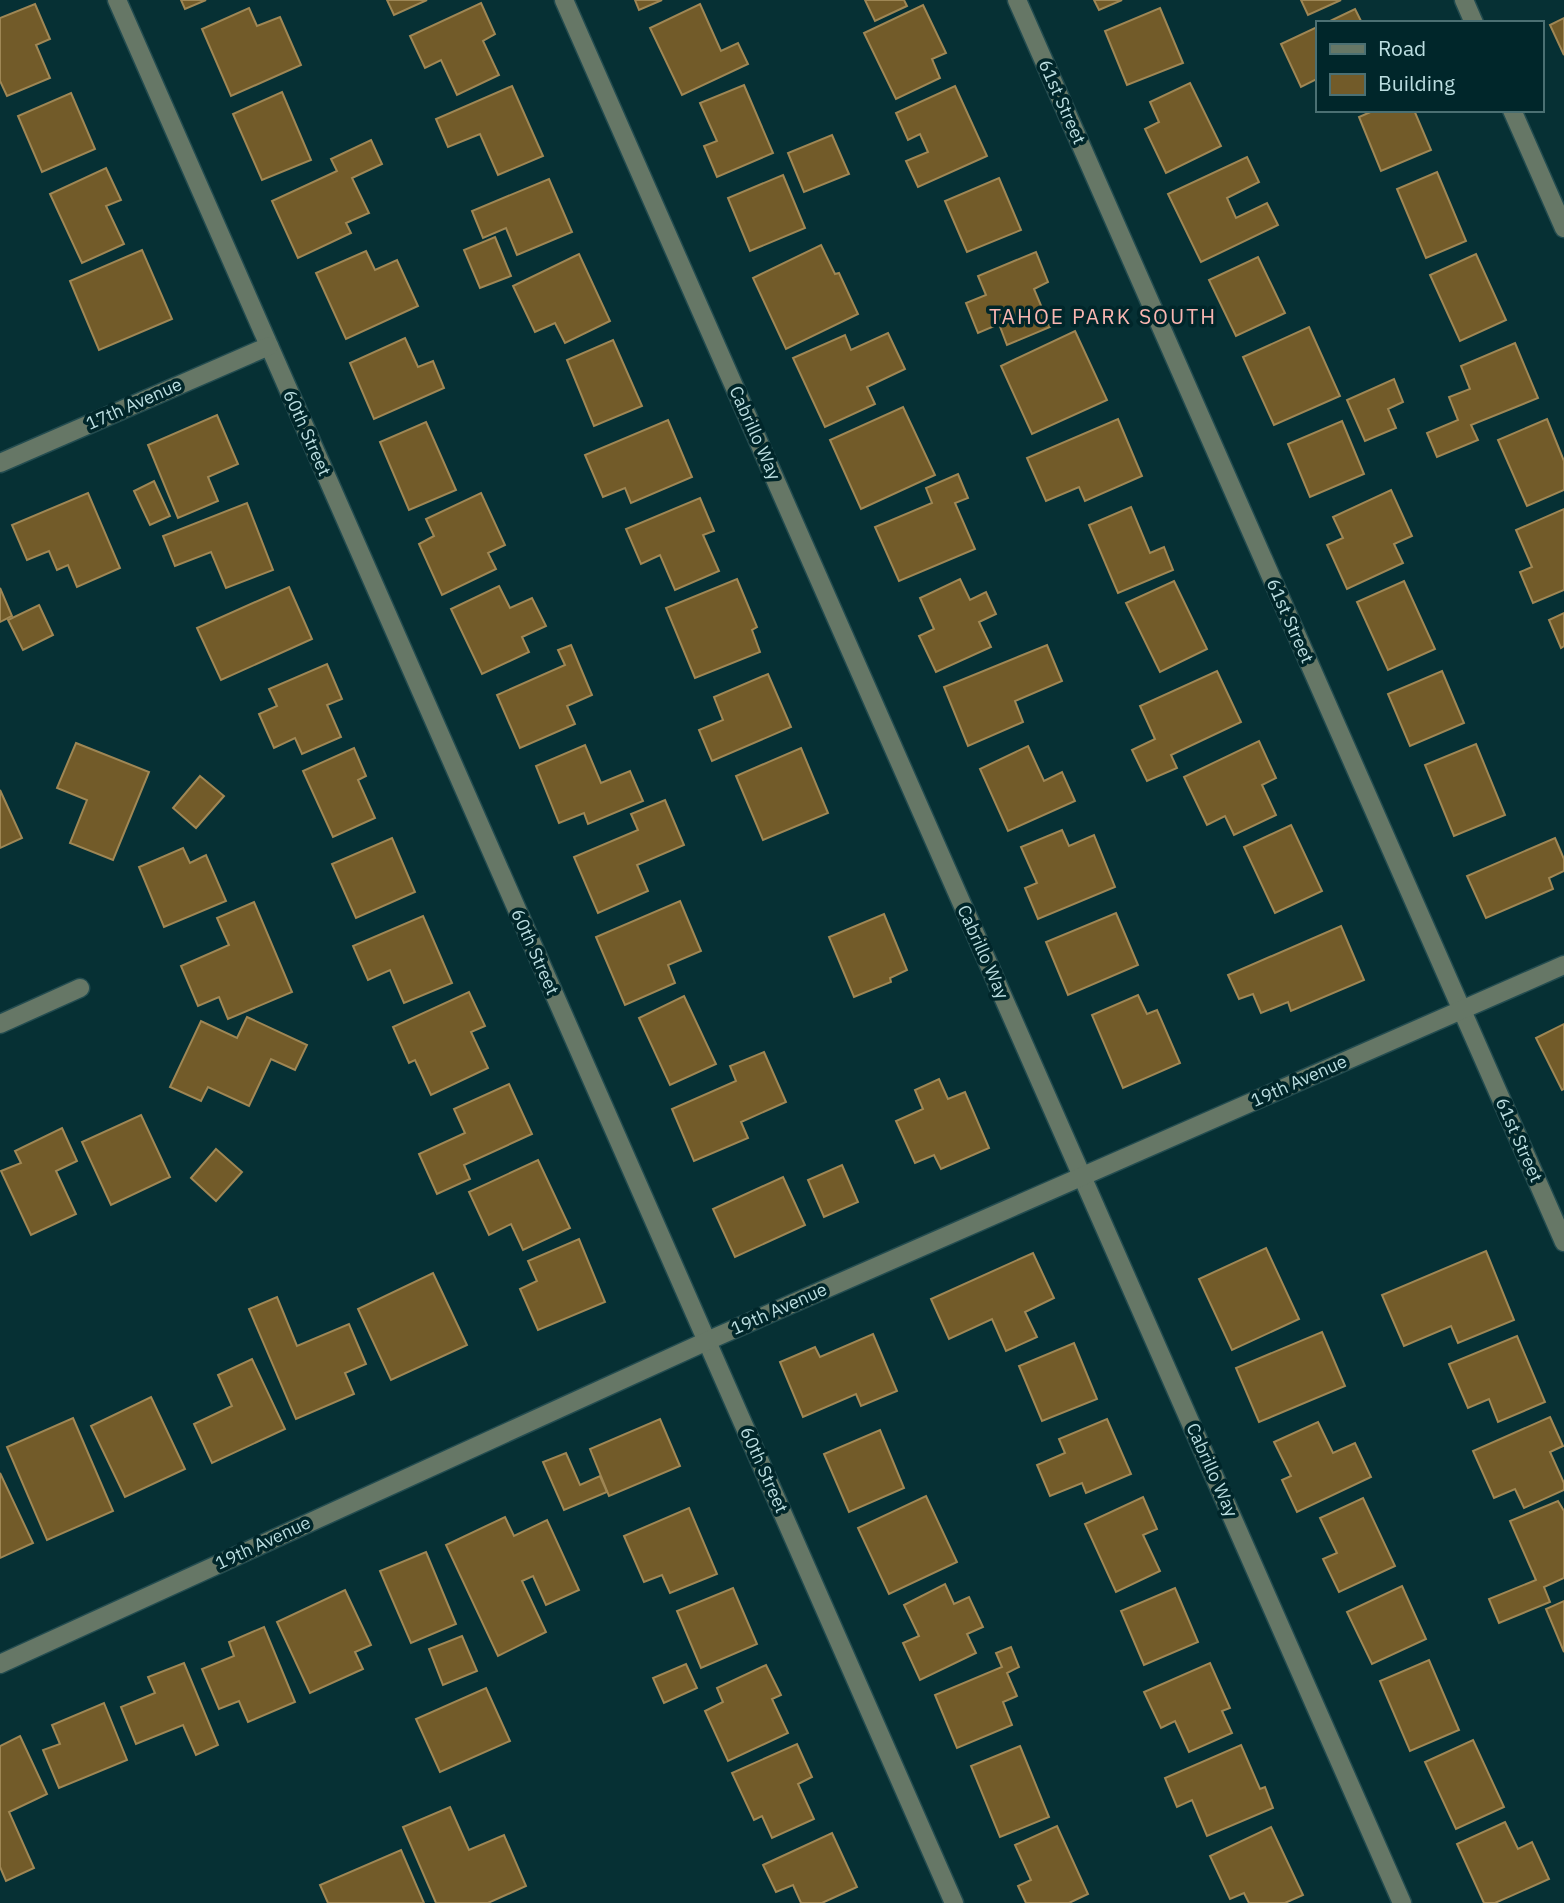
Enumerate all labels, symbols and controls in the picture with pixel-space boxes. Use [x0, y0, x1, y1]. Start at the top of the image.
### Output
legend [1316, 21, 1543, 112]
text: Road [1378, 34, 1426, 62]
street label: 61st Street [1034, 56, 1091, 148]
text: Building [1378, 69, 1455, 97]
district label: TAHOE PARK SOUTH [989, 302, 1217, 330]
street label: 17th Avenue [82, 372, 185, 435]
street label: Cabrillo Way [724, 382, 786, 483]
street label: 60th Street [278, 386, 337, 479]
street label: 61st Street [1262, 575, 1319, 667]
street label: Cabrillo Way [952, 901, 1014, 1002]
street label: 60th Street [506, 905, 565, 998]
street label: 19th Avenue [1247, 1049, 1350, 1112]
street label: 61st Street [1491, 1094, 1548, 1186]
street label: 19th Avenue [727, 1277, 830, 1340]
street label: Cabrillo Way [1181, 1419, 1243, 1520]
street label: 60th Street [735, 1423, 794, 1516]
street label: 19th Avenue [211, 1510, 314, 1575]

